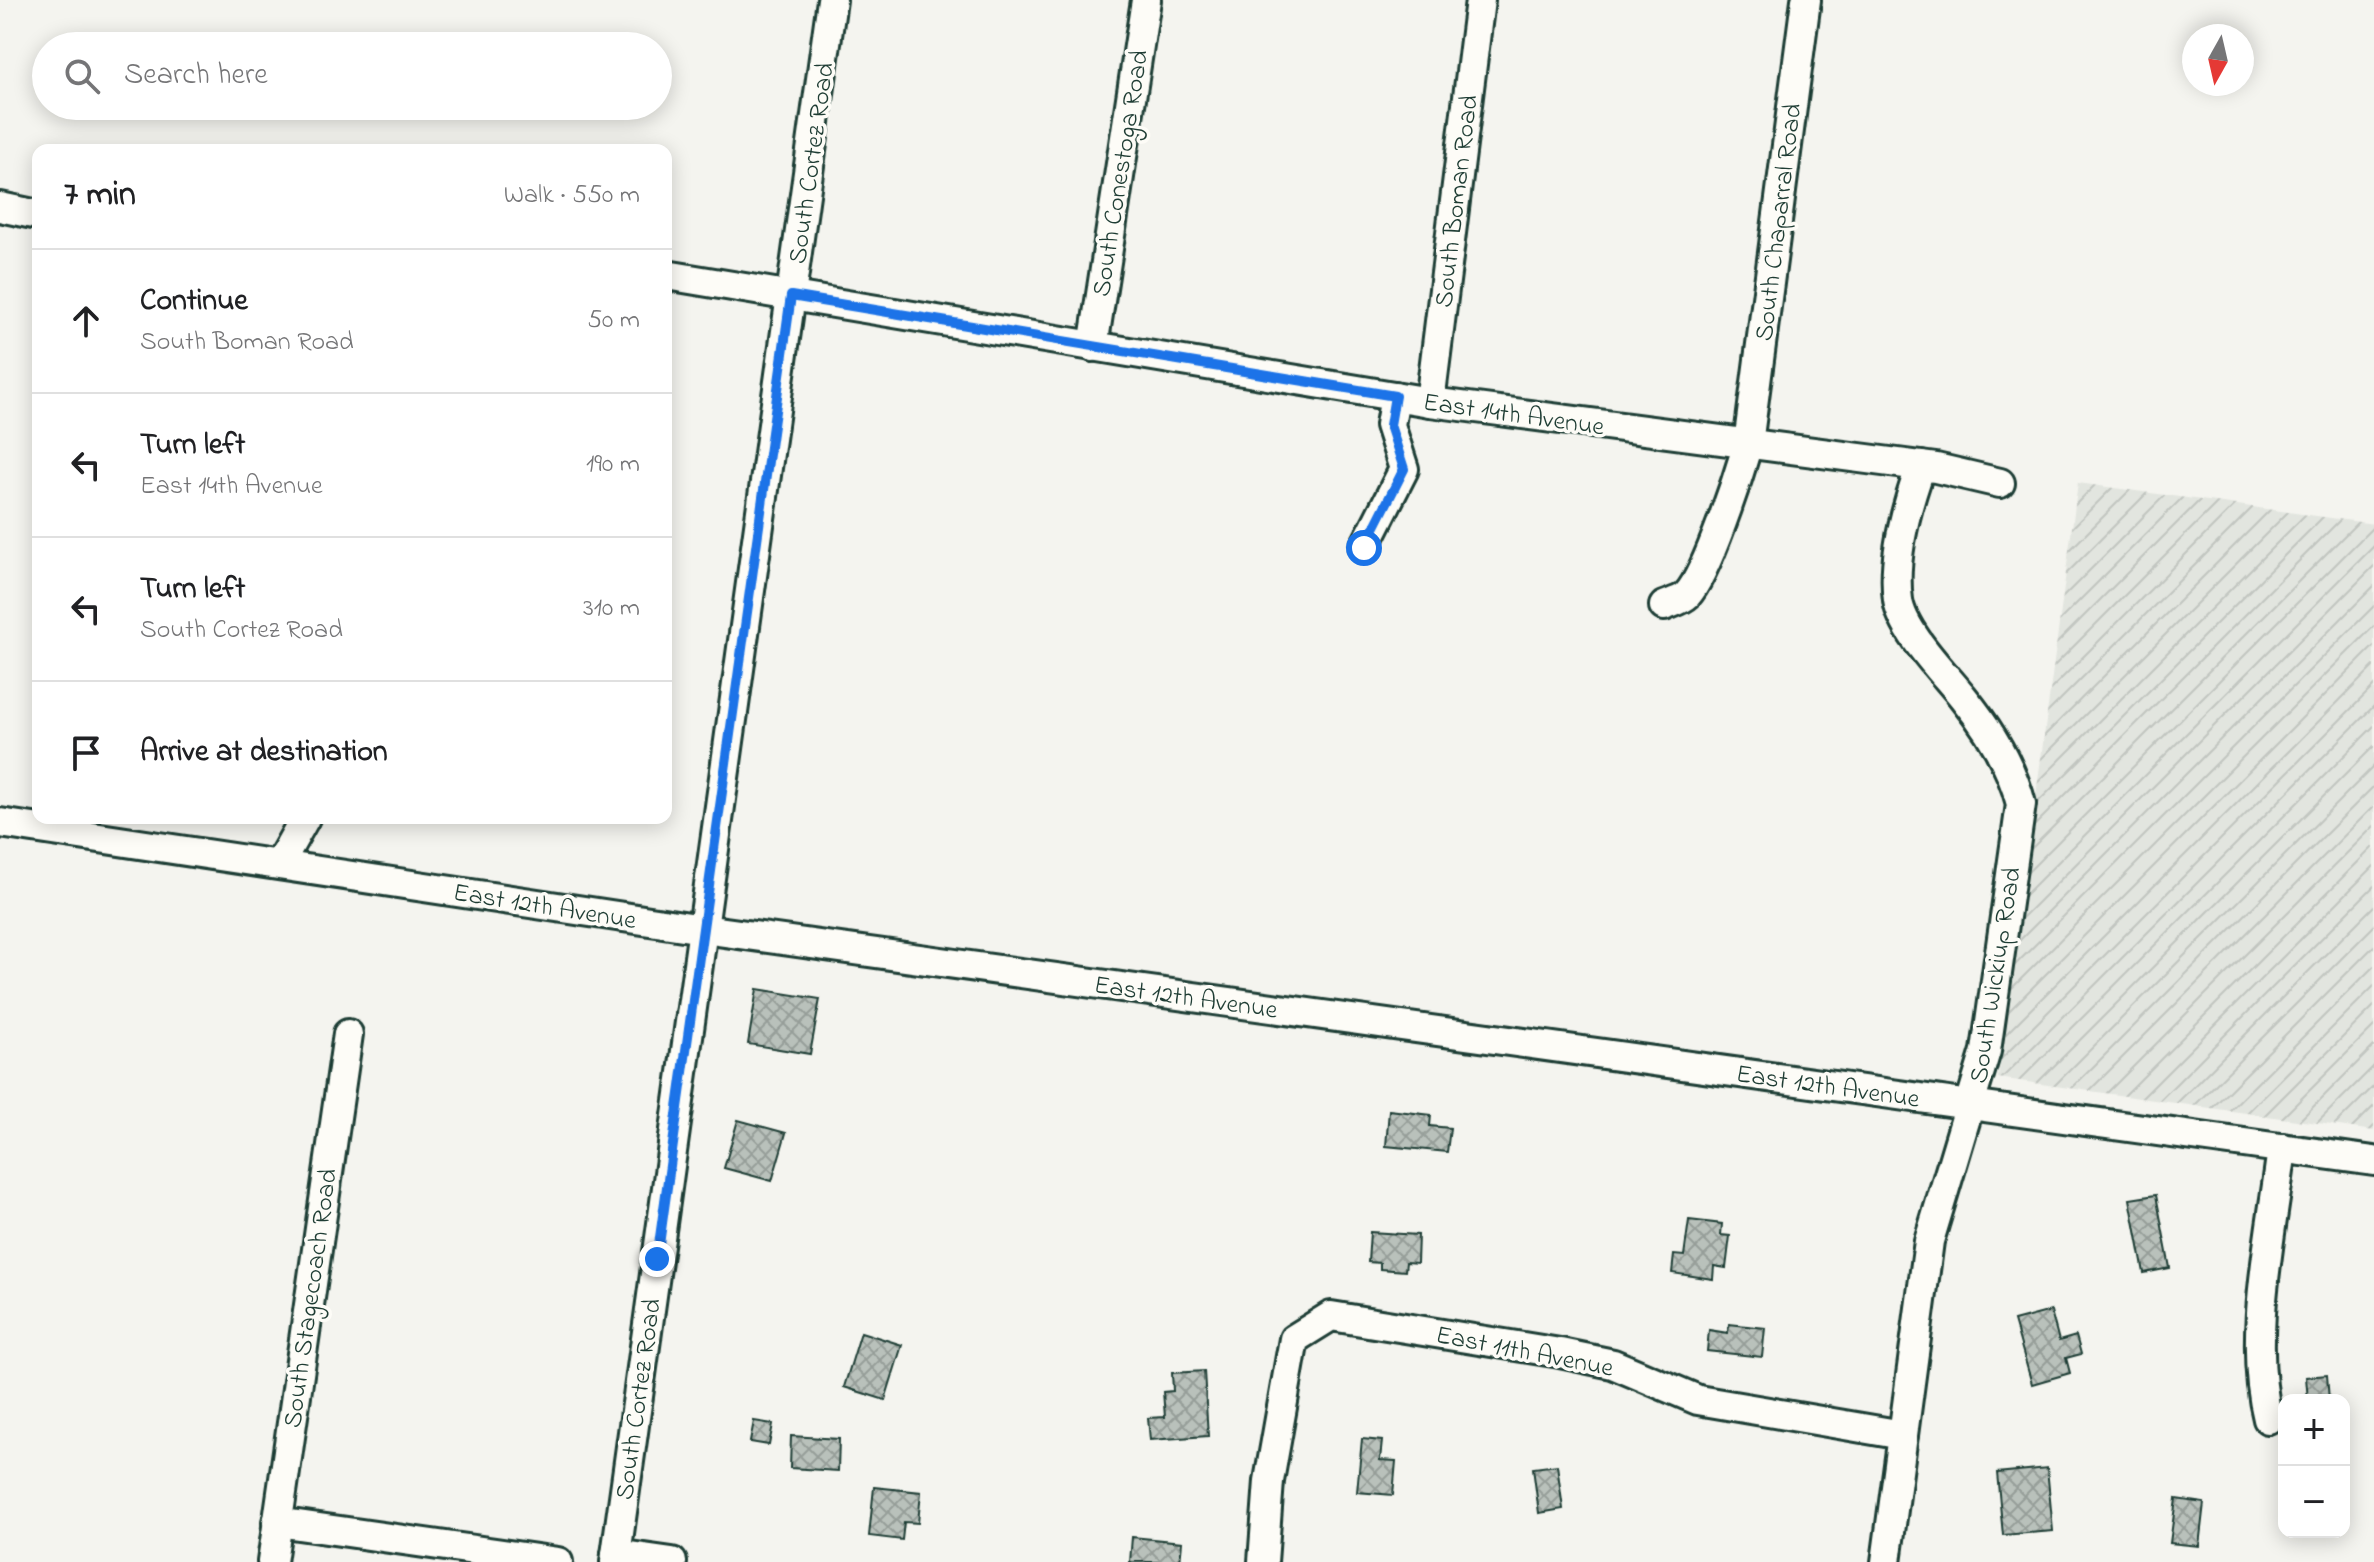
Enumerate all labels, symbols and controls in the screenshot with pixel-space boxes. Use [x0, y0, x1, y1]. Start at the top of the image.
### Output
north arrow [2182, 24, 2254, 96]
search box [32, 32, 672, 120]
street label: South Conestoga Road [1084, 47, 1160, 299]
icon: search [60, 54, 104, 98]
text: Search here [124, 54, 268, 98]
street label: South Cortez Road [780, 60, 846, 266]
street label: South Boman Road [1426, 93, 1490, 310]
street label: South Chaparral Road [1747, 101, 1813, 343]
text: 7 min [64, 171, 136, 221]
text: Walk · 550 m [504, 177, 640, 215]
text: Continue [140, 280, 248, 324]
icon: ahead [64, 299, 108, 343]
text: 50 m [587, 302, 640, 340]
text: South Boman Road [140, 324, 354, 362]
street label: East 14th Avenue [1421, 384, 1607, 448]
text: Turn left [140, 424, 245, 468]
icon: left [64, 443, 108, 487]
text: 190 m [586, 446, 640, 484]
text: East 14th Avenue [140, 468, 323, 506]
route start [1346, 530, 1382, 566]
text: Turn left [140, 568, 245, 612]
icon: left [64, 587, 108, 631]
text: 310 m [583, 590, 640, 628]
text: South Cortez Road [140, 612, 343, 650]
icon: arrive [64, 731, 108, 775]
text: Arrive at destination [140, 731, 388, 775]
street label: South Wickiup Road [1961, 864, 2033, 1086]
street label: East 12th Avenue [450, 875, 639, 941]
street label: East 12th Avenue [1091, 967, 1280, 1031]
street label: East 12th Avenue [1733, 1056, 1922, 1120]
street label: South Stagecoach Road [275, 1166, 349, 1431]
route end [639, 1241, 675, 1277]
street label: South Cortez Road [607, 1296, 673, 1502]
street label: East 11th Avenue [1432, 1317, 1617, 1389]
map controls [2278, 1394, 2350, 1538]
button: + [2278, 1394, 2350, 1466]
button: − [2278, 1466, 2350, 1538]

